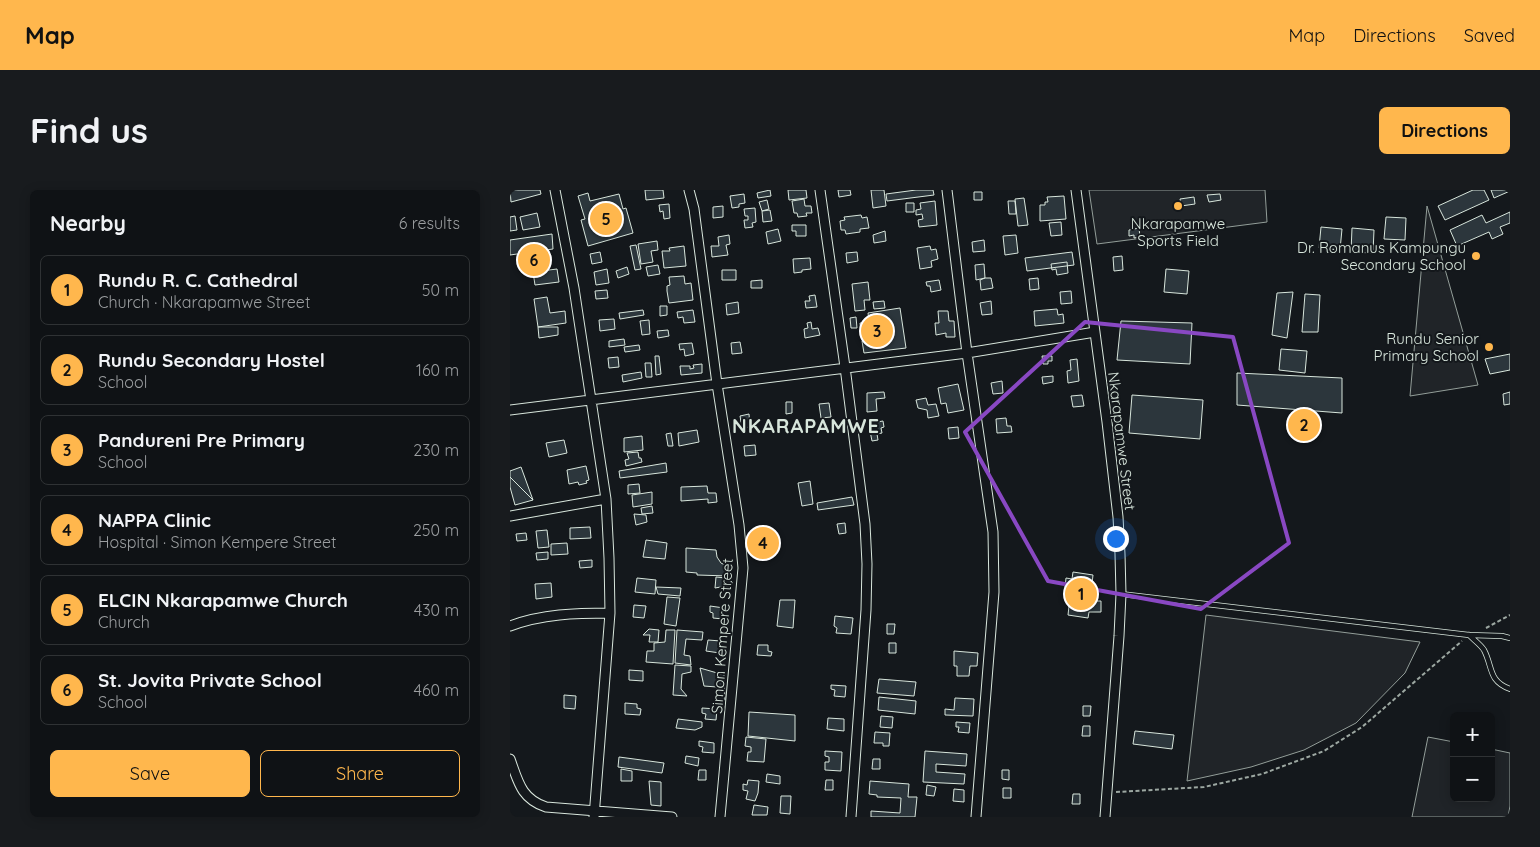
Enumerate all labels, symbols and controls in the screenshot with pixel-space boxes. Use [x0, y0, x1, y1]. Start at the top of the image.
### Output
text: Map [25, 20, 75, 50]
text: Map [1288, 24, 1325, 47]
text: Directions [1353, 24, 1436, 47]
text: Saved [1464, 24, 1515, 47]
button: Directions [1379, 107, 1510, 154]
text: Find us [30, 108, 148, 152]
pin: 5 [590, 200, 622, 238]
marker: Nkarapamwe Sports Field [1172, 200, 1184, 212]
text: Nearby [50, 210, 126, 236]
text: 6 results [399, 213, 460, 233]
place label: Nkarapamwe Sports Field [1131, 214, 1225, 250]
place label: Dr. Romanus Kampungu Secondary School [1297, 238, 1466, 274]
pin: 6 [518, 241, 550, 279]
marker: Dr. Romanus Kampungu Secondary School [1470, 250, 1482, 262]
text: Rundu R. C. Cathedral [98, 268, 298, 292]
text: 1 [64, 280, 70, 300]
text: 50 m [422, 280, 459, 300]
text: Church · Nkarapamwe Street [98, 292, 310, 312]
pin: 3 [861, 312, 893, 350]
place label: Rundu Senior Primary School [1374, 329, 1479, 365]
marker: Rundu Senior Primary School [1483, 341, 1495, 353]
text: Rundu Secondary Hostel [98, 348, 325, 372]
text: 2 [62, 360, 72, 380]
text: 160 m [416, 360, 459, 380]
street label: Nkarapamwe Street [1104, 371, 1140, 511]
text: School [98, 372, 147, 392]
pin: 2 [1288, 406, 1320, 444]
district label: NKARAPAMWE [732, 413, 880, 438]
text: Pandureni Pre Primary [98, 428, 305, 452]
text: 3 [63, 440, 71, 460]
text: 230 m [413, 440, 459, 460]
text: School [98, 452, 147, 472]
text: NAPPA Clinic [98, 508, 211, 532]
text: 4 [62, 520, 72, 540]
text: 250 m [413, 520, 459, 540]
pin: 4 [747, 524, 779, 562]
your location [1103, 526, 1129, 552]
text: Hospital · Simon Kempere Street [98, 532, 337, 552]
street label: Simon Kempere Street [707, 558, 737, 714]
pin: 1 [1065, 575, 1097, 613]
text: ELCIN Nkarapamwe Church [98, 588, 348, 612]
text: 5 [62, 600, 72, 620]
text: 430 m [414, 600, 459, 620]
text: Church [98, 612, 150, 632]
text: St. Jovita Private School [98, 668, 322, 692]
text: 6 [63, 680, 71, 700]
text: 460 m [413, 680, 459, 700]
text: School [98, 692, 147, 712]
map controls [1450, 712, 1495, 802]
button: + [1450, 712, 1495, 757]
button: Save [50, 750, 250, 797]
button: Share [260, 750, 460, 797]
button: − [1450, 757, 1495, 802]

